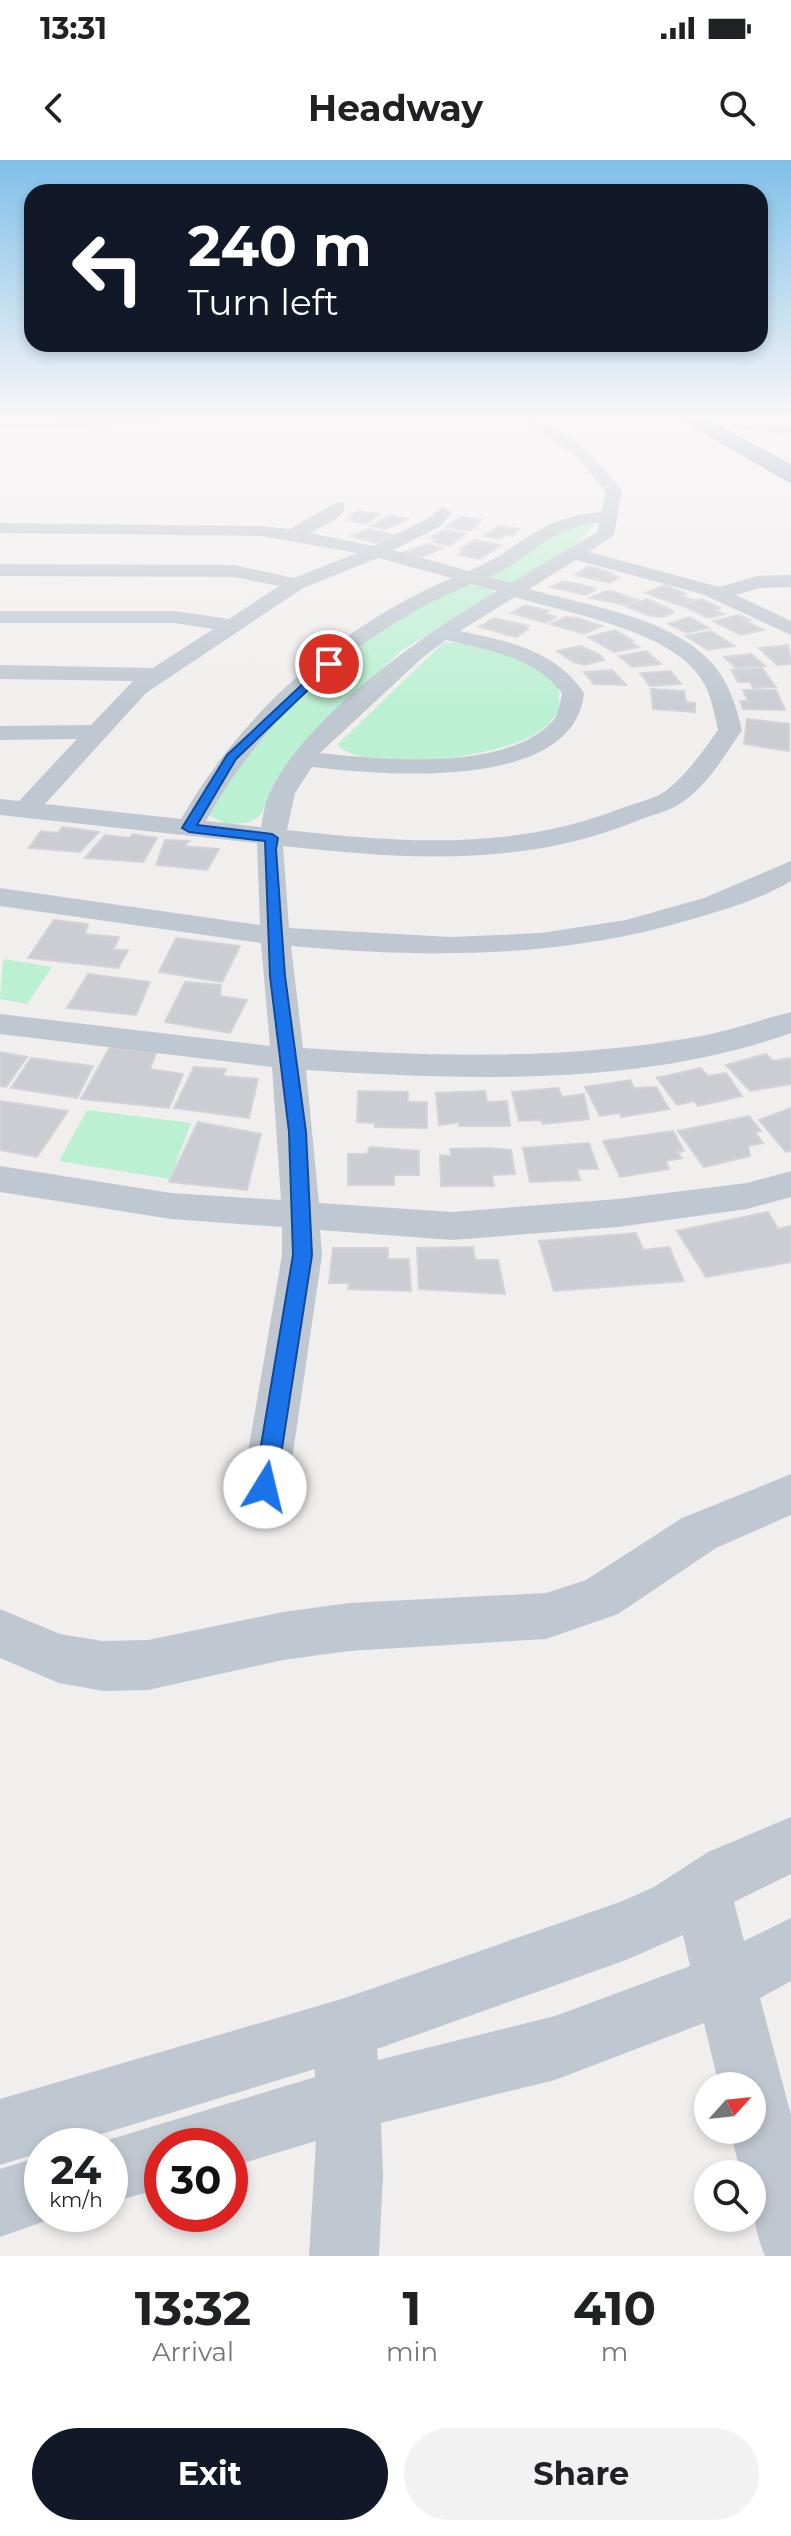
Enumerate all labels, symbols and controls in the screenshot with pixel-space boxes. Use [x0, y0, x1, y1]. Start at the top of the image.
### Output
text: 13:31 [40, 10, 107, 47]
icon: back [32, 86, 76, 130]
text: Headway [308, 86, 483, 130]
icon: search [715, 86, 759, 130]
text: 240 m [188, 212, 372, 280]
icon: left [56, 216, 160, 320]
text: Turn left [188, 280, 339, 324]
pin [295, 630, 363, 698]
icon: arrive [307, 642, 351, 686]
position arrow [223, 1445, 307, 1529]
north arrow [694, 2072, 766, 2144]
map controls [694, 2072, 766, 2232]
speed limit sign: 30 [144, 2128, 248, 2232]
text: 24 [51, 2145, 101, 2194]
button: search [694, 2160, 766, 2232]
text: km/h [49, 2188, 103, 2212]
text: 13:32 [135, 2279, 251, 2337]
text: 1 [403, 2279, 421, 2337]
text: 410 [573, 2279, 656, 2337]
text: Arrival [152, 2336, 234, 2368]
text: min [386, 2336, 438, 2368]
text: m [601, 2336, 628, 2368]
button: Exit [32, 2428, 388, 2520]
button: Share [404, 2428, 759, 2520]

